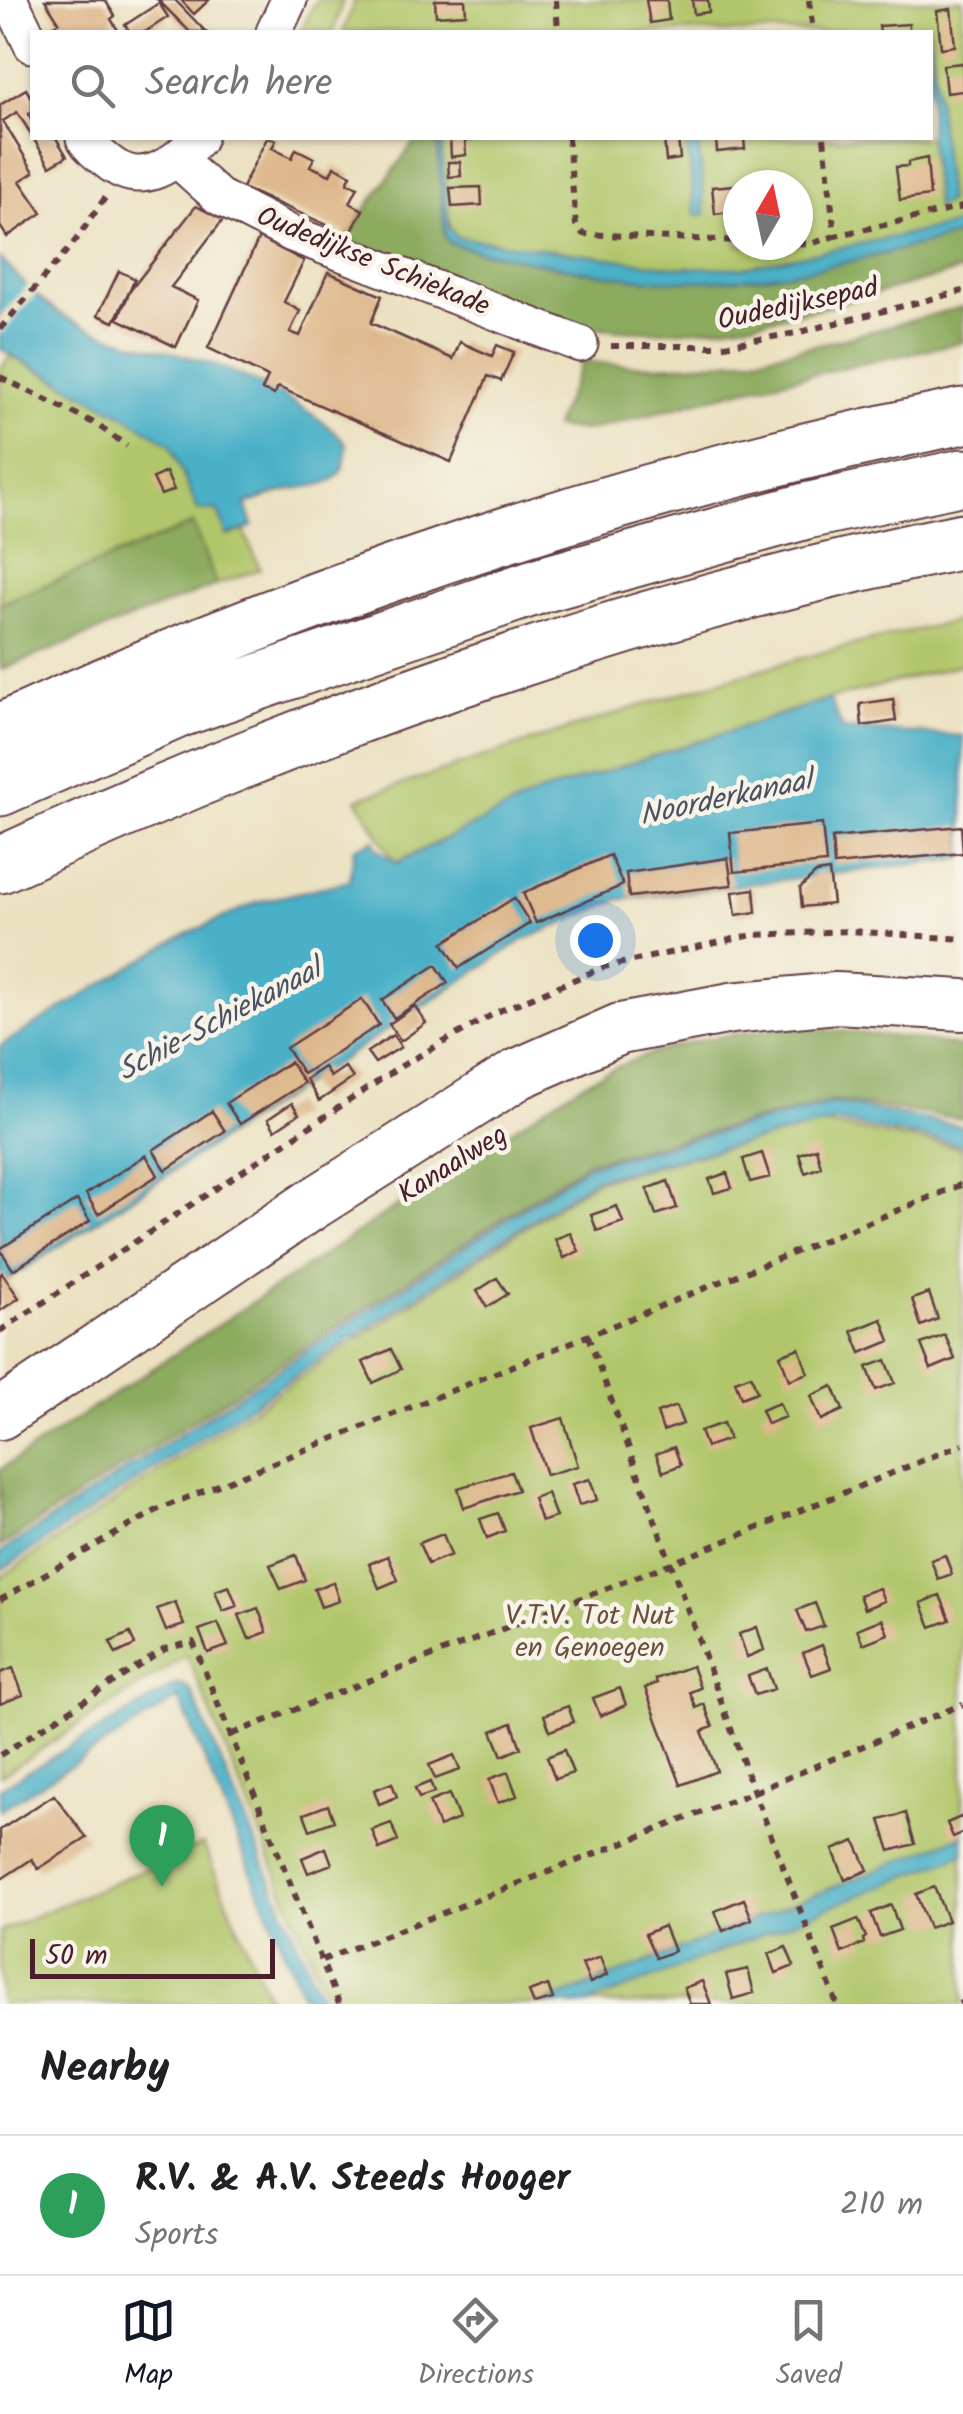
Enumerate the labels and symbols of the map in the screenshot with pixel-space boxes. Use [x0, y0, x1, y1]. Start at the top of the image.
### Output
north arrow [723, 170, 813, 260]
street label: Oudedijkse Schiekade [249, 195, 497, 330]
street label: Oudedijksepad [714, 266, 883, 344]
water label: Noorderkanaal [635, 756, 822, 841]
your location [570, 915, 621, 966]
water label: Schie-Schiekanaal [109, 944, 336, 1095]
street label: Kanaalweg [389, 1113, 517, 1217]
park label: V.T.V. Tot Nut en Genoegen [506, 1594, 676, 1671]
pin: 1 [130, 1804, 194, 1887]
scale bar [30, 1934, 275, 1978]

